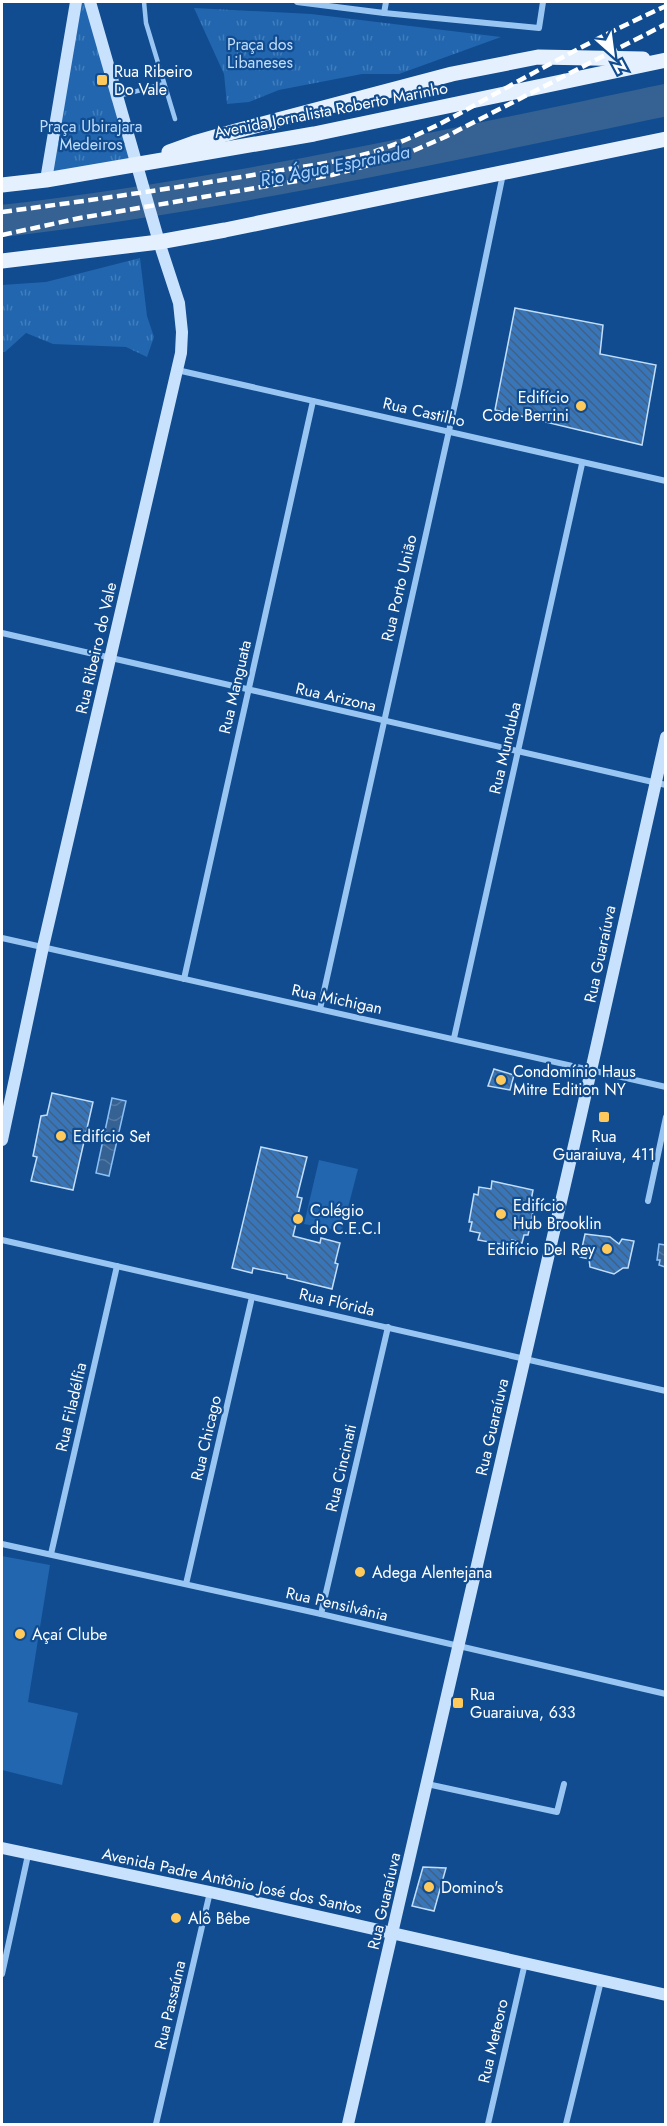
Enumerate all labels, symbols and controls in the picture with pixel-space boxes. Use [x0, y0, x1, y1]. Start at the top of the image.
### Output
north arrow [583, 24, 643, 84]
park label: Praça dos Libaneses [227, 33, 293, 74]
text: N [609, 54, 631, 80]
place label: Rua Ribeiro Do Vale [114, 60, 193, 101]
marker: Rua Ribeiro Do Vale [95, 73, 109, 87]
street label: Avenida Jornalista Roberto Marinho [212, 76, 450, 144]
park label: Praça Ubirajara Medeiros [39, 115, 143, 156]
water label: Rio Água Espraiada [258, 139, 412, 193]
place label: Edifício Code Berrini [482, 386, 569, 427]
street label: Rua Castilho [381, 391, 468, 433]
marker: Edifício Code Berrini [574, 399, 588, 413]
street label: Rua Porto União [376, 532, 423, 644]
street label: Rua Ribeiro do Vale [70, 580, 122, 716]
street label: Rua Manguata [213, 638, 257, 736]
street label: Rua Arizona [293, 677, 379, 717]
street label: Rua Munduba [483, 700, 527, 796]
street label: Rua Guaraíuva [578, 903, 622, 1005]
street label: Rua Michigan [289, 978, 385, 1020]
place label: Condomínio Haus Mitre Edition NY [513, 1060, 636, 1101]
marker: Condomínio Haus Mitre Edition NY [494, 1073, 508, 1087]
marker: Rua Guaraiuva, 411 [597, 1110, 611, 1124]
place label: Edifício Set [73, 1125, 150, 1148]
place label: Rua Guaraiuva, 411 [553, 1125, 655, 1166]
marker: Edifício Set [54, 1129, 68, 1143]
place label: Edifício Hub Brooklin [513, 1194, 602, 1235]
place label: Colégio do C.E.C.I [310, 1199, 381, 1240]
marker: Edifício Hub Brooklin [494, 1207, 508, 1221]
marker: Colégio do C.E.C.I [291, 1212, 305, 1226]
place label: Edifício Del Rey [487, 1238, 596, 1261]
marker: Edifício Del Rey [600, 1242, 614, 1256]
street label: Rua Flórida [297, 1282, 377, 1322]
street label: Rua Filadélfia [50, 1360, 92, 1454]
street label: Rua Guaraíuva [470, 1376, 514, 1478]
street label: Rua Chicago [185, 1393, 227, 1483]
street label: Rua Cincinati [320, 1422, 362, 1514]
place label: Adega Alentejana [372, 1561, 492, 1584]
marker: Adega Alentejana [353, 1565, 367, 1579]
street label: Rua Pensilvânia [284, 1581, 390, 1627]
place label: Açaí Clube [32, 1623, 107, 1646]
marker: Açaí Clube [13, 1627, 27, 1641]
place label: Rua Guaraiuva, 633 [470, 1683, 576, 1724]
marker: Rua Guaraiuva, 633 [451, 1696, 465, 1710]
street label: Avenida Padre Antônio José dos Santos [100, 1842, 364, 1920]
street label: Rua Guaraíuva [362, 1850, 406, 1952]
place label: Domino's [441, 1876, 503, 1899]
marker: Domino's [422, 1880, 436, 1894]
place label: Alô Bêbe [188, 1907, 250, 1930]
marker: Alô Bêbe [169, 1911, 183, 1925]
street label: Rua Passaúna [149, 1958, 191, 2052]
street label: Rua Meteoro [472, 1996, 514, 2085]

